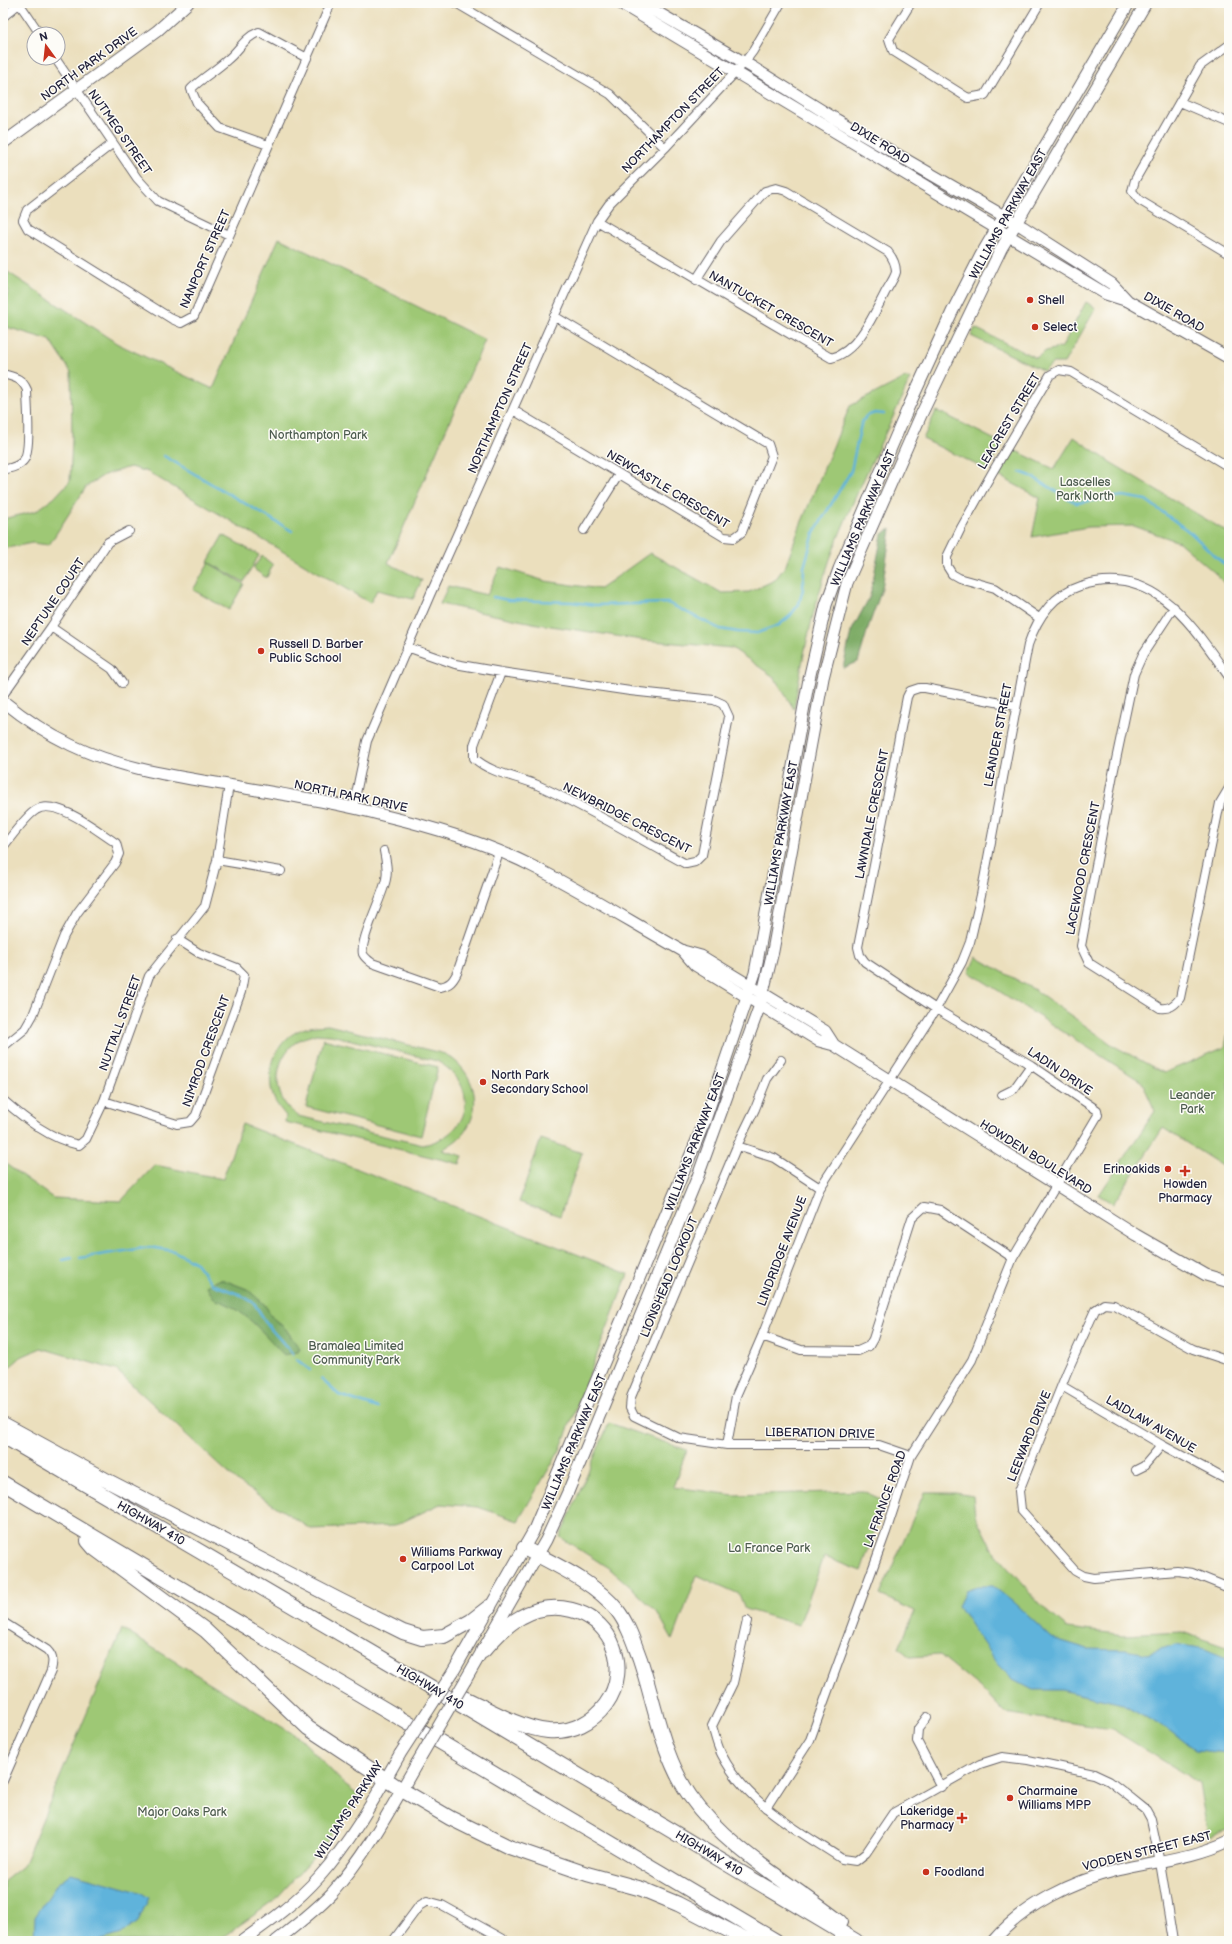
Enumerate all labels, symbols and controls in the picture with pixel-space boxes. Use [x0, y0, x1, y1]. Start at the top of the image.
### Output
street label: NORTH PARK DRIVE [38, 24, 140, 104]
north arrow [26, 26, 66, 66]
street label: NORTHAMPTON STREET [619, 64, 728, 176]
street label: NUTMEG STREET [84, 87, 155, 179]
street label: DIXIE ROAD [847, 119, 913, 168]
street label: WILLIAMS PARKWAY EAST [966, 146, 1051, 282]
street label: NANPORT STREET [177, 207, 234, 311]
street label: NANTUCKET CRESCENT [706, 268, 836, 352]
street label: DIXIE ROAD [1141, 289, 1207, 336]
place label: Shell [1038, 293, 1064, 308]
marker: Shell [1025, 295, 1035, 305]
place label: Select [1043, 320, 1077, 335]
marker: Select [1030, 322, 1040, 332]
street label: NORTHAMPTON STREET [465, 340, 536, 476]
street label: LEACREST STREET [975, 370, 1045, 472]
park label: Northampton Park [269, 428, 367, 443]
street label: NEWCASTLE CRESCENT [604, 447, 732, 532]
street label: WILLIAMS PARKWAY EAST [828, 447, 899, 589]
park label: Lascelles Park North [1056, 475, 1114, 504]
street label: NEPTUNE COURT [18, 555, 89, 649]
place label: Russell D. Barber Public School [269, 637, 364, 666]
marker: Russell D. Barber Public School [256, 646, 266, 656]
street label: LEANDER STREET [981, 681, 1016, 788]
street label: LAWNDALE CRESCENT [853, 747, 893, 880]
street label: WILLIAMS PARKWAY EAST [761, 759, 802, 907]
street label: NORTH PARK DRIVE [293, 777, 409, 816]
street label: NEWBRIDGE CRESCENT [560, 780, 694, 858]
street label: LACEWOOD CRESCENT [1063, 799, 1104, 936]
street label: NUTTALL STREET [96, 972, 145, 1073]
street label: NIMROD CRESCENT [179, 993, 234, 1109]
street label: LADIN DRIVE [1024, 1044, 1095, 1099]
place label: North Park Secondary School [491, 1068, 588, 1097]
street label: WILLIAMS PARKWAY EAST [662, 1070, 729, 1213]
marker: North Park Secondary School [478, 1077, 488, 1087]
park label: Leander Park [1169, 1088, 1215, 1117]
street label: HOWDEN BOULEVARD [977, 1117, 1095, 1198]
place label: Erinoakids [1103, 1162, 1160, 1177]
marker: Erinoakids [1163, 1164, 1173, 1174]
marker: Howden Pharmacy [1180, 1166, 1190, 1176]
place label: Howden Pharmacy [1158, 1177, 1212, 1206]
street label: LINDRIDGE AVENUE [755, 1194, 810, 1308]
street label: LIONSHEAD LOOKOUT [637, 1214, 702, 1340]
park label: Bramalea Limited Community Park [308, 1339, 404, 1368]
street label: WILLIAMS PARKWAY EAST [539, 1371, 610, 1513]
street label: LEEWARD DRIVE [1004, 1388, 1055, 1484]
street label: LAIDLAW AVENUE [1103, 1393, 1199, 1456]
street label: LIBERATION DRIVE [765, 1425, 875, 1442]
street label: LA FRANCE ROAD [861, 1448, 910, 1550]
street label: HIGHWAY 410 [114, 1498, 187, 1549]
park label: La France Park [728, 1541, 810, 1556]
place label: Williams Parkway Carpool Lot [411, 1545, 503, 1574]
marker: Williams Parkway Carpool Lot [398, 1554, 408, 1564]
street label: HIGHWAY 410 [393, 1661, 466, 1713]
street label: WILLIAMS PARKWAY [312, 1758, 387, 1862]
place label: Charmaine Williams MPP [1018, 1784, 1091, 1813]
marker: Charmaine Williams MPP [1005, 1793, 1015, 1803]
place label: Lakeridge Pharmacy [900, 1804, 955, 1833]
park label: Major Oaks Park [137, 1805, 227, 1820]
marker: Lakeridge Pharmacy [957, 1813, 967, 1823]
street label: HIGHWAY 410 [672, 1827, 745, 1879]
street label: VODDEN STREET EAST [1081, 1828, 1214, 1875]
place label: Foodland [934, 1865, 984, 1880]
marker: Foodland [921, 1867, 931, 1877]

